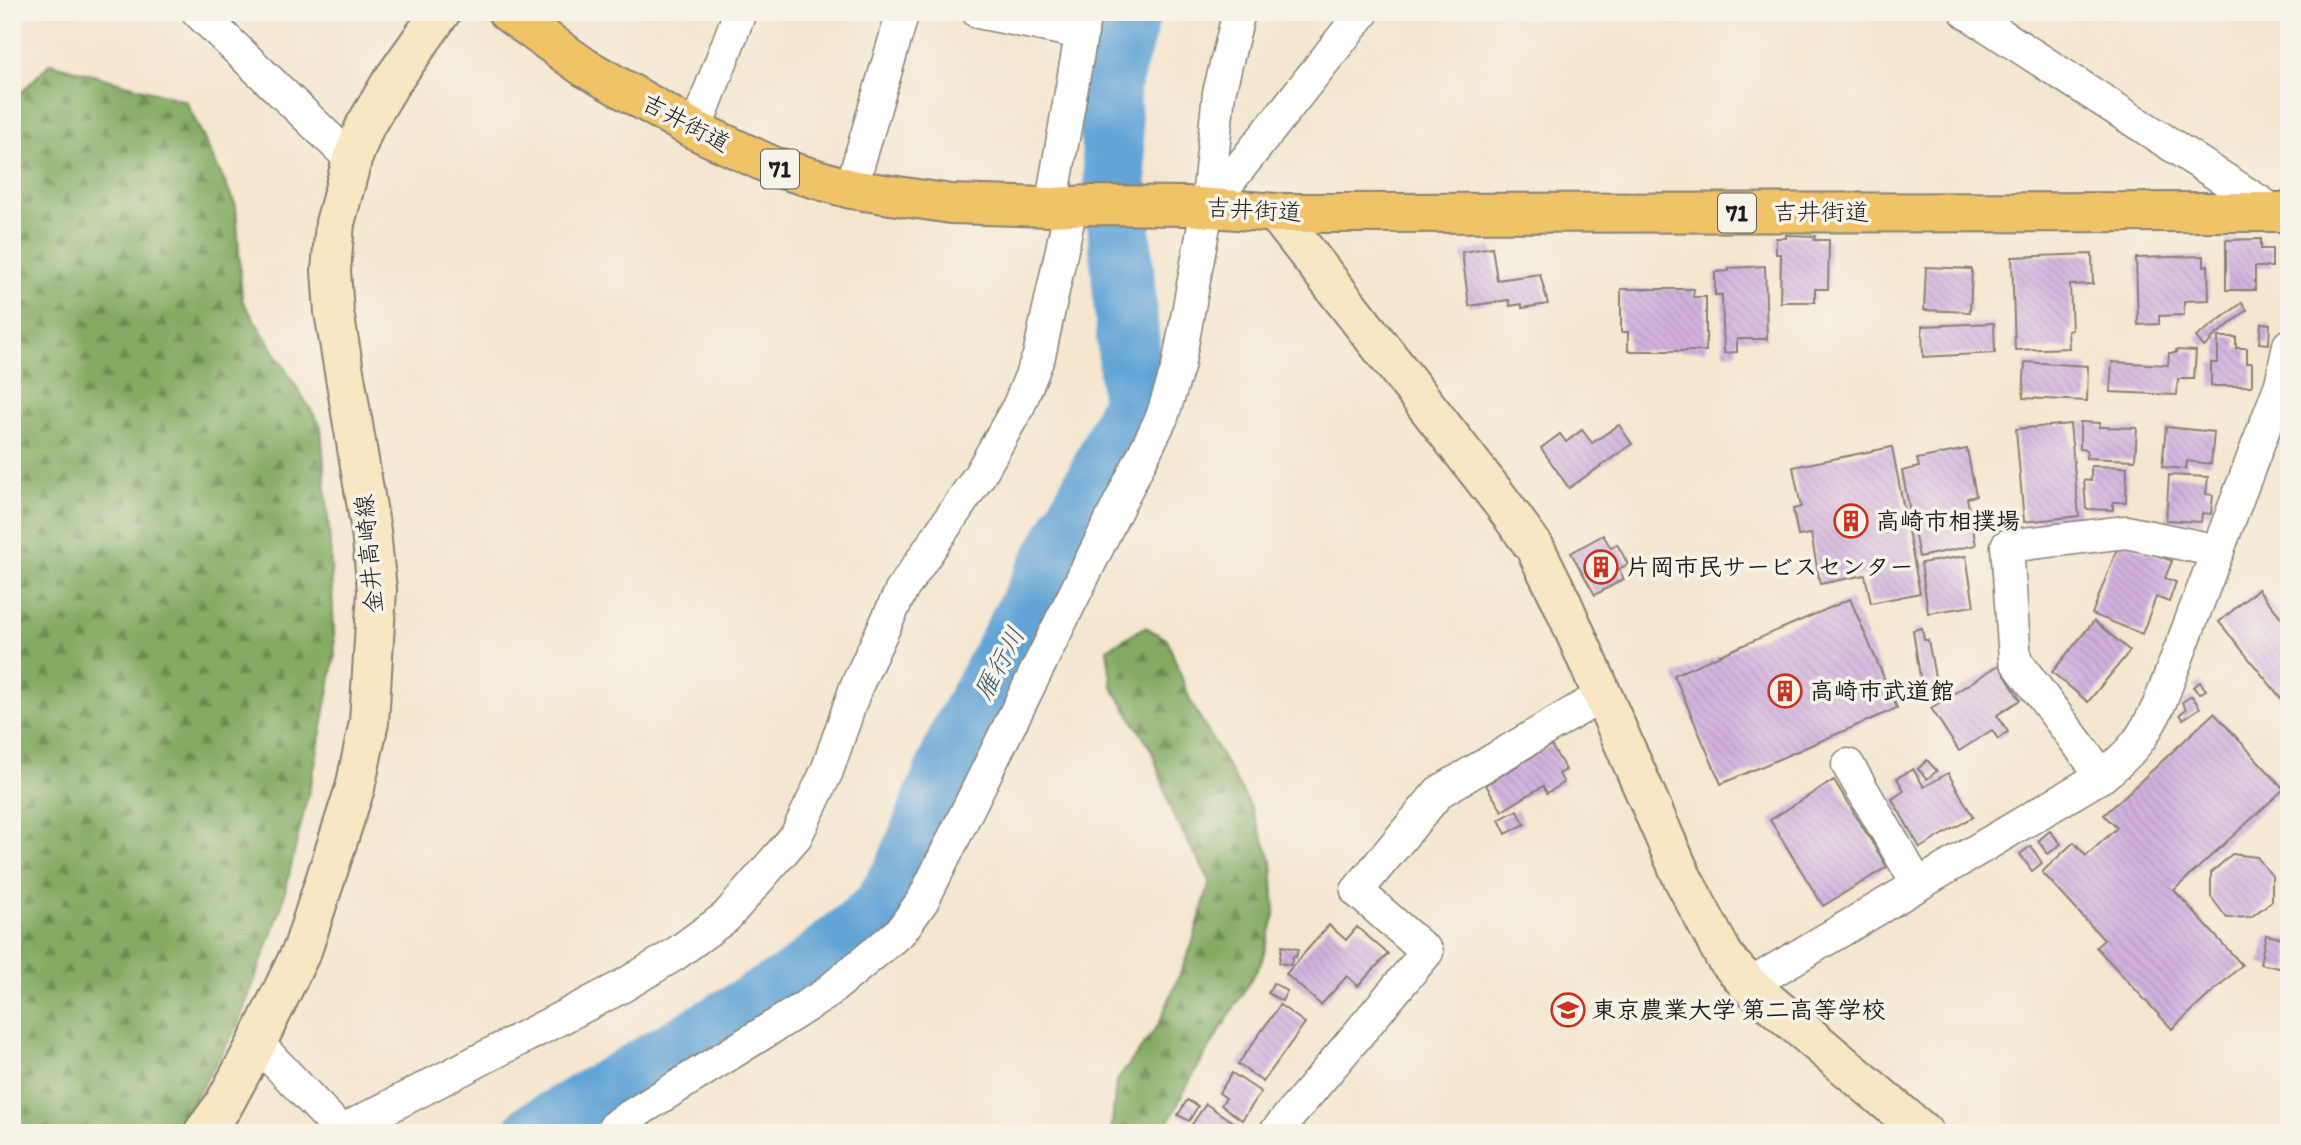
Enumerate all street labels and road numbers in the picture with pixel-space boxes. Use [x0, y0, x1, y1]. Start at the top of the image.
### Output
street label: 吉井街道 [637, 87, 735, 158]
road number: 71 [761, 150, 799, 188]
street label: 吉井街道 [1205, 193, 1303, 226]
road number: 71 [1718, 194, 1756, 232]
street label: 吉井街道 [1773, 197, 1869, 226]
street label: 金井高崎線 [349, 493, 388, 615]

